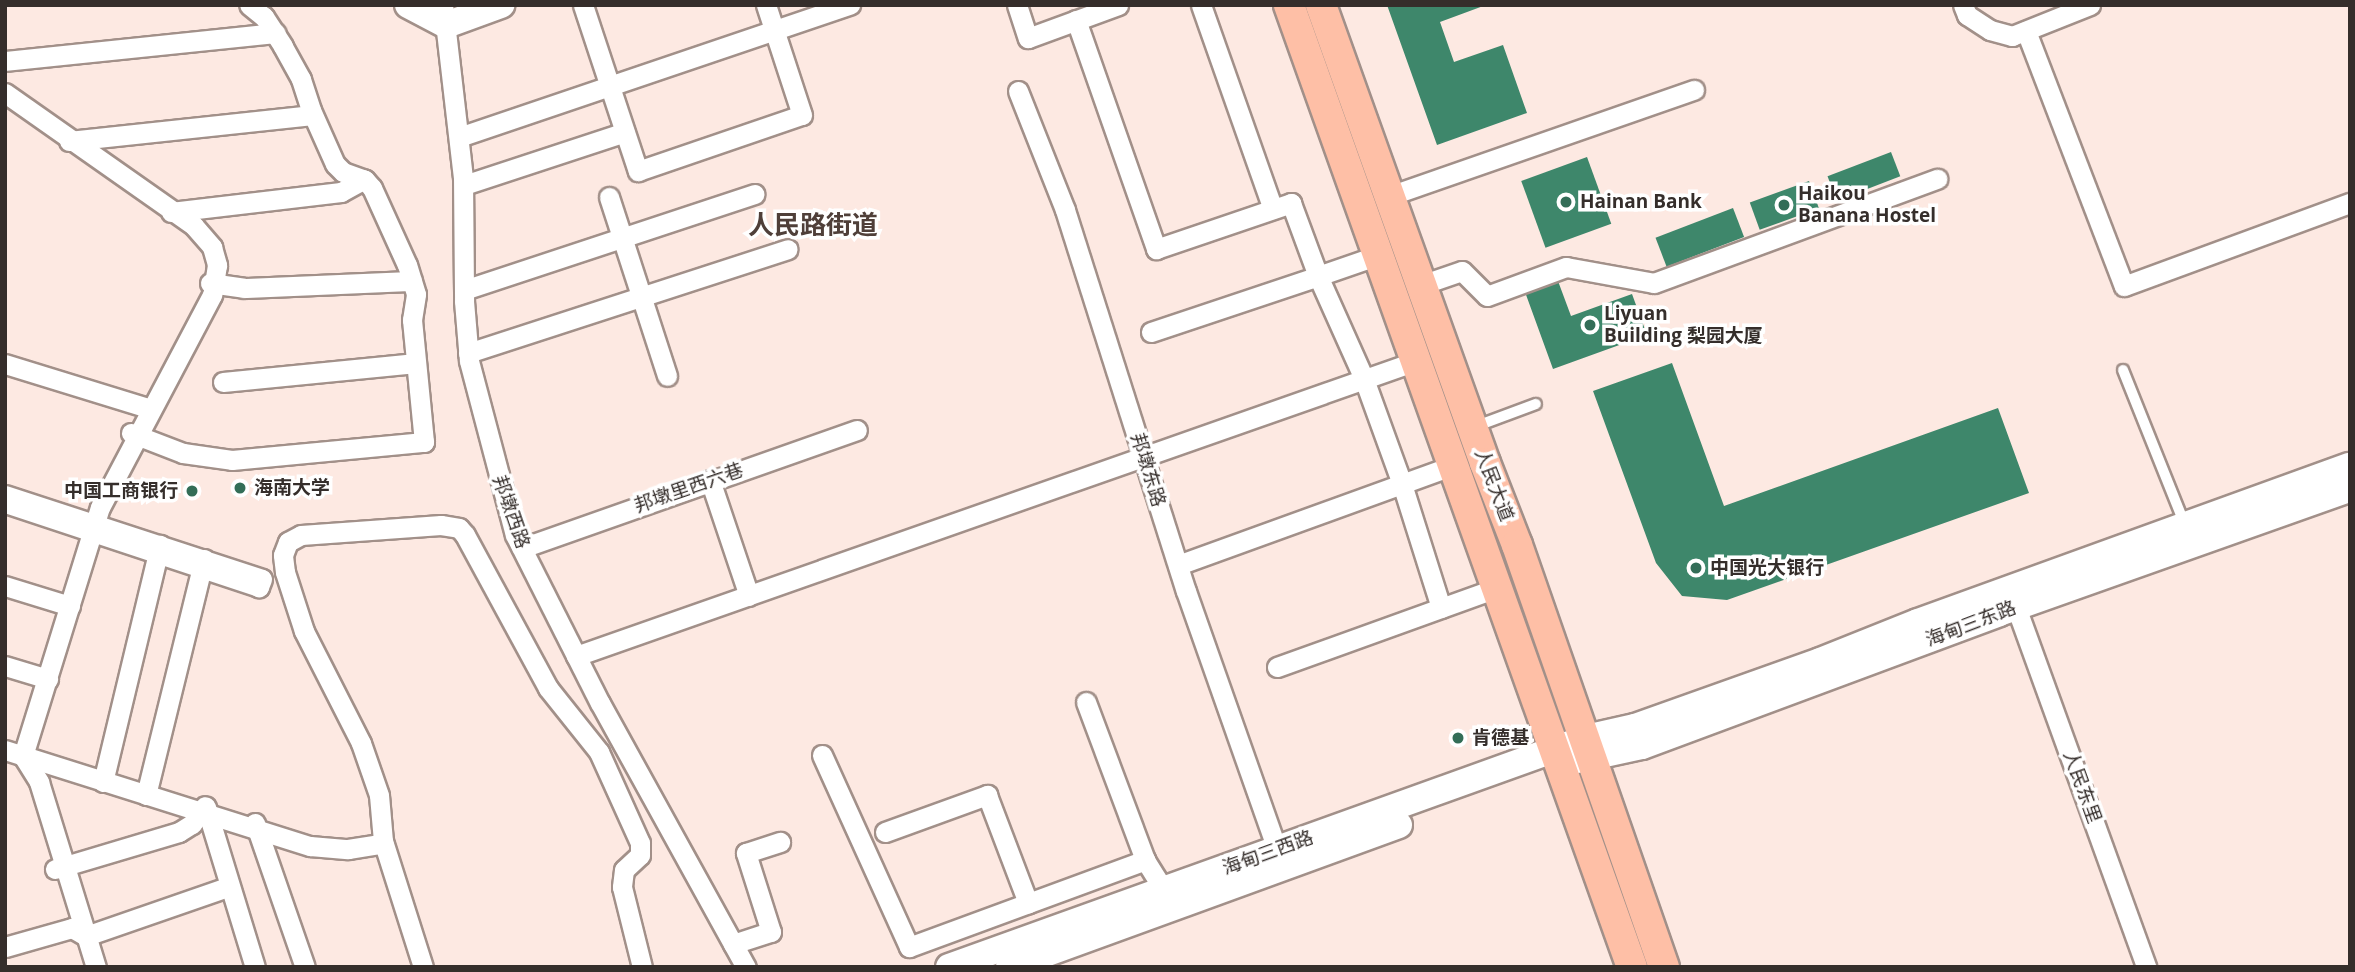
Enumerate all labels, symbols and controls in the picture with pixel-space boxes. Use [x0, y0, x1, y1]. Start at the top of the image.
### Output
place label: Haikou Banana Hostel [1798, 183, 1936, 227]
place label: Hainan Bank [1580, 191, 1702, 213]
marker: Hainan Bank [1558, 194, 1574, 210]
marker: Haikou Banana Hostel [1776, 197, 1792, 213]
district label: 人民路街道 [748, 209, 878, 241]
place label: Liyuan Building 梨园大厦 [1604, 303, 1763, 347]
marker: Liyuan Building 梨园大厦 [1582, 317, 1598, 333]
street label: 邦墩东路 [1126, 430, 1170, 510]
street label: 人民大道 [1470, 445, 1518, 525]
street label: 邦墩里西六巷 [631, 459, 747, 517]
street label: 邦墩西路 [488, 472, 534, 552]
place label: 海南大学 [254, 477, 330, 499]
place label: 中国工商银行 [64, 480, 178, 502]
marker: 海南大学 [232, 480, 248, 496]
marker: 中国工商银行 [184, 483, 200, 499]
place label: 中国光大银行 [1710, 557, 1824, 579]
marker: 中国光大银行 [1688, 560, 1704, 576]
street label: 海甸三东路 [1923, 596, 2019, 652]
place label: 肯德基 [1472, 727, 1529, 749]
marker: 肯德基 [1450, 730, 1466, 746]
street label: 人民东里 [2058, 747, 2106, 827]
street label: 海甸三西路 [1219, 826, 1317, 880]

